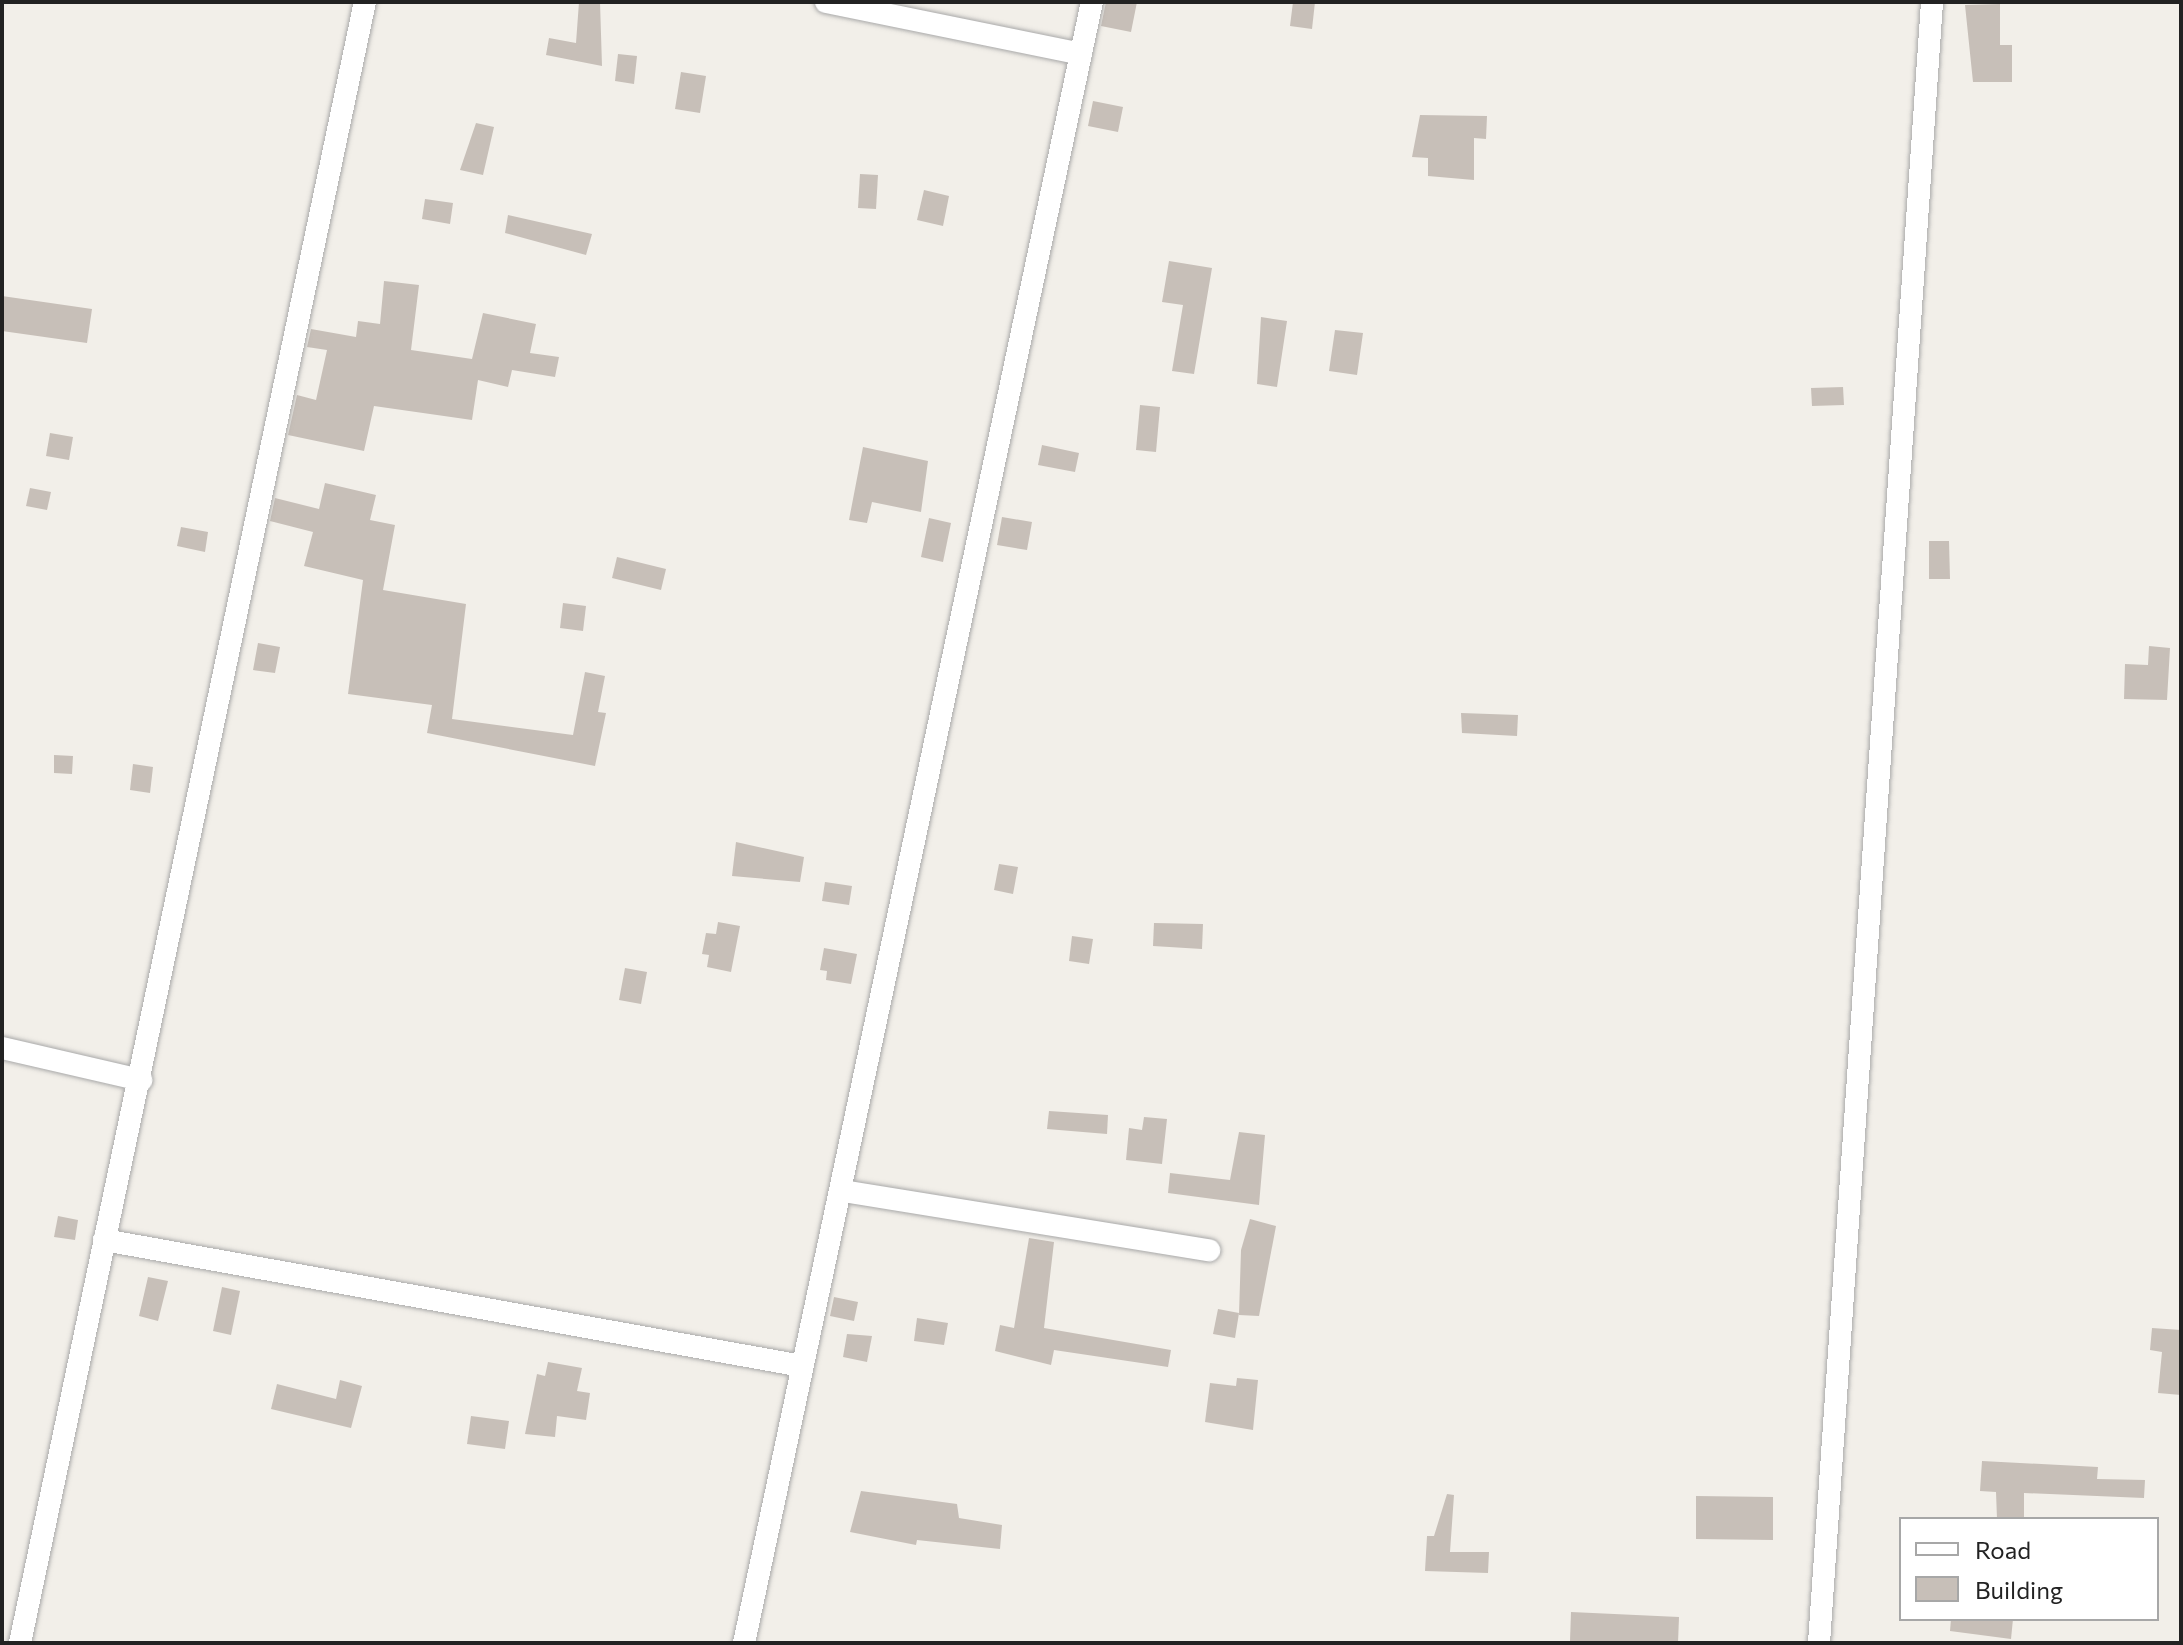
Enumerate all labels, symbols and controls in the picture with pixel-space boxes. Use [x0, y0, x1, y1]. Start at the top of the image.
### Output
legend [1899, 1517, 2159, 1621]
text: Road [1975, 1535, 2031, 1564]
text: Building [1975, 1575, 2063, 1604]

